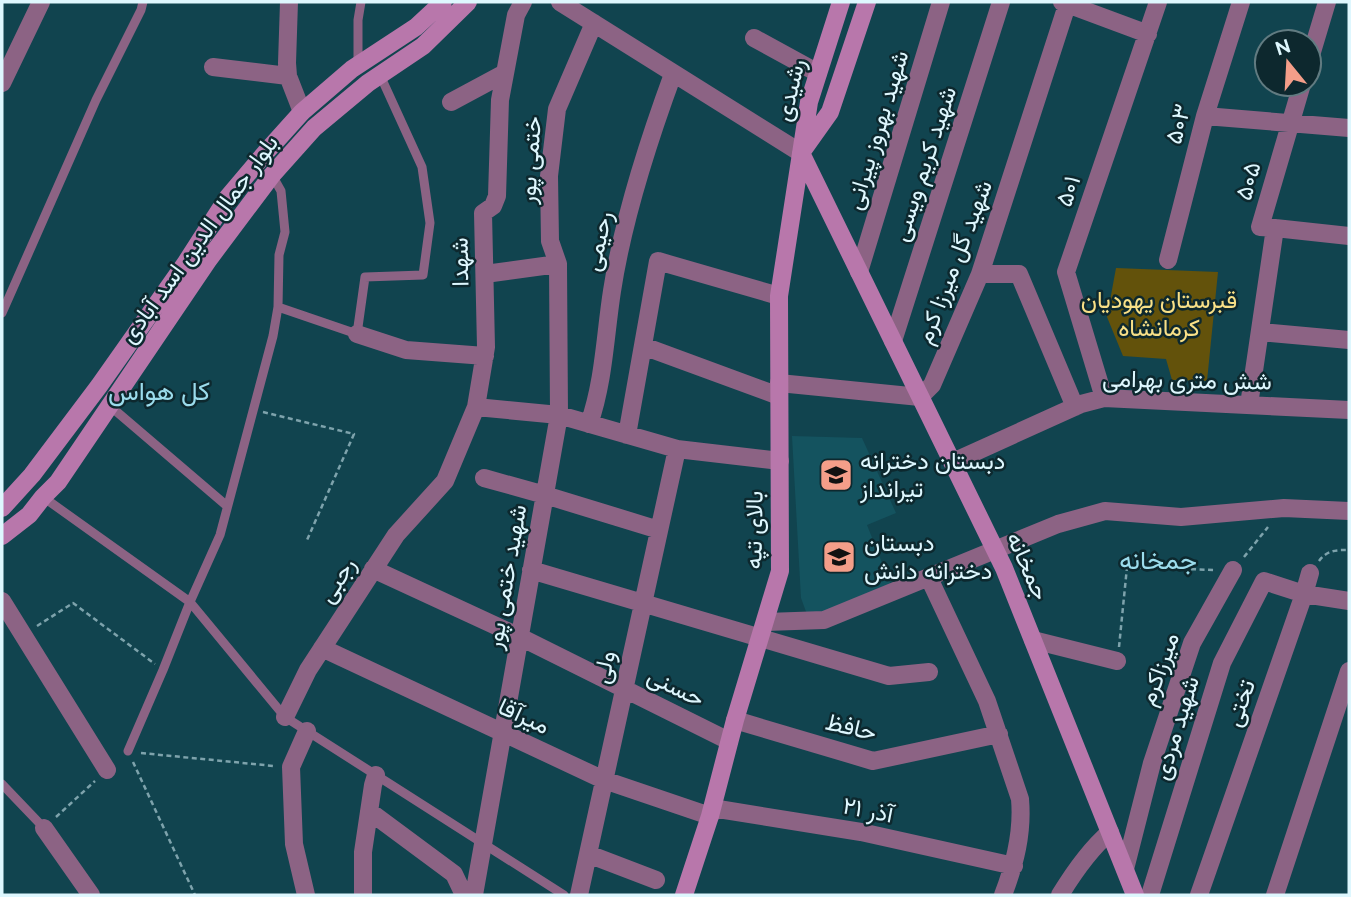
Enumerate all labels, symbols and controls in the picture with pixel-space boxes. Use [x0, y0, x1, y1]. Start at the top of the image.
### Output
north arrow [1253, 28, 1323, 98]
text: N [1272, 34, 1293, 60]
street label: شهید بهروز پیرانی [839, 47, 916, 214]
street label: رشیدی [768, 55, 812, 125]
street label: شهید کریم ویسی [885, 83, 964, 246]
street label: ۵۰۳ [1158, 101, 1197, 147]
street label: ختمی پور [512, 115, 549, 206]
street label: بلوار جمال الدین اسد آبادی [113, 129, 285, 349]
street label: ۵۰۵ [1228, 158, 1267, 203]
street label: ۵۰۱ [1049, 171, 1086, 210]
street label: شهید گل میرزا کرم [909, 176, 1000, 349]
street label: رحیمی [577, 208, 619, 274]
street label: شهدا [445, 237, 475, 287]
park label: قبرستان یهودیان کرمانشاه [1081, 285, 1237, 343]
street label: شش متری بهرامی [1102, 364, 1272, 396]
district label: کل هواس [108, 376, 210, 407]
place label: دبستان دخترانه تیرانداز [859, 446, 1005, 504]
school or university icon: دبستان دخترانه تیرانداز [817, 456, 855, 494]
street label: بالای تپه [738, 490, 771, 570]
street label: شهید ختمی پور [478, 502, 534, 653]
street label: جمخانه [1001, 527, 1056, 604]
place label: دبستان دخترانه دانش [864, 528, 992, 586]
school or university icon: دبستان دخترانه دانش [820, 538, 858, 576]
district label: جمخانه [1119, 545, 1197, 575]
street label: رجبی [311, 551, 363, 609]
street label: میرزاکرم [1132, 628, 1187, 710]
street label: ولی [586, 648, 622, 686]
street label: حسنی [643, 660, 710, 713]
street label: شهید مردی [1146, 672, 1206, 784]
street label: تختی [1218, 675, 1261, 730]
street label: میرآقا [493, 691, 555, 741]
street label: حافظ [823, 707, 880, 746]
street label: ۲۱ آذر [840, 790, 898, 830]

